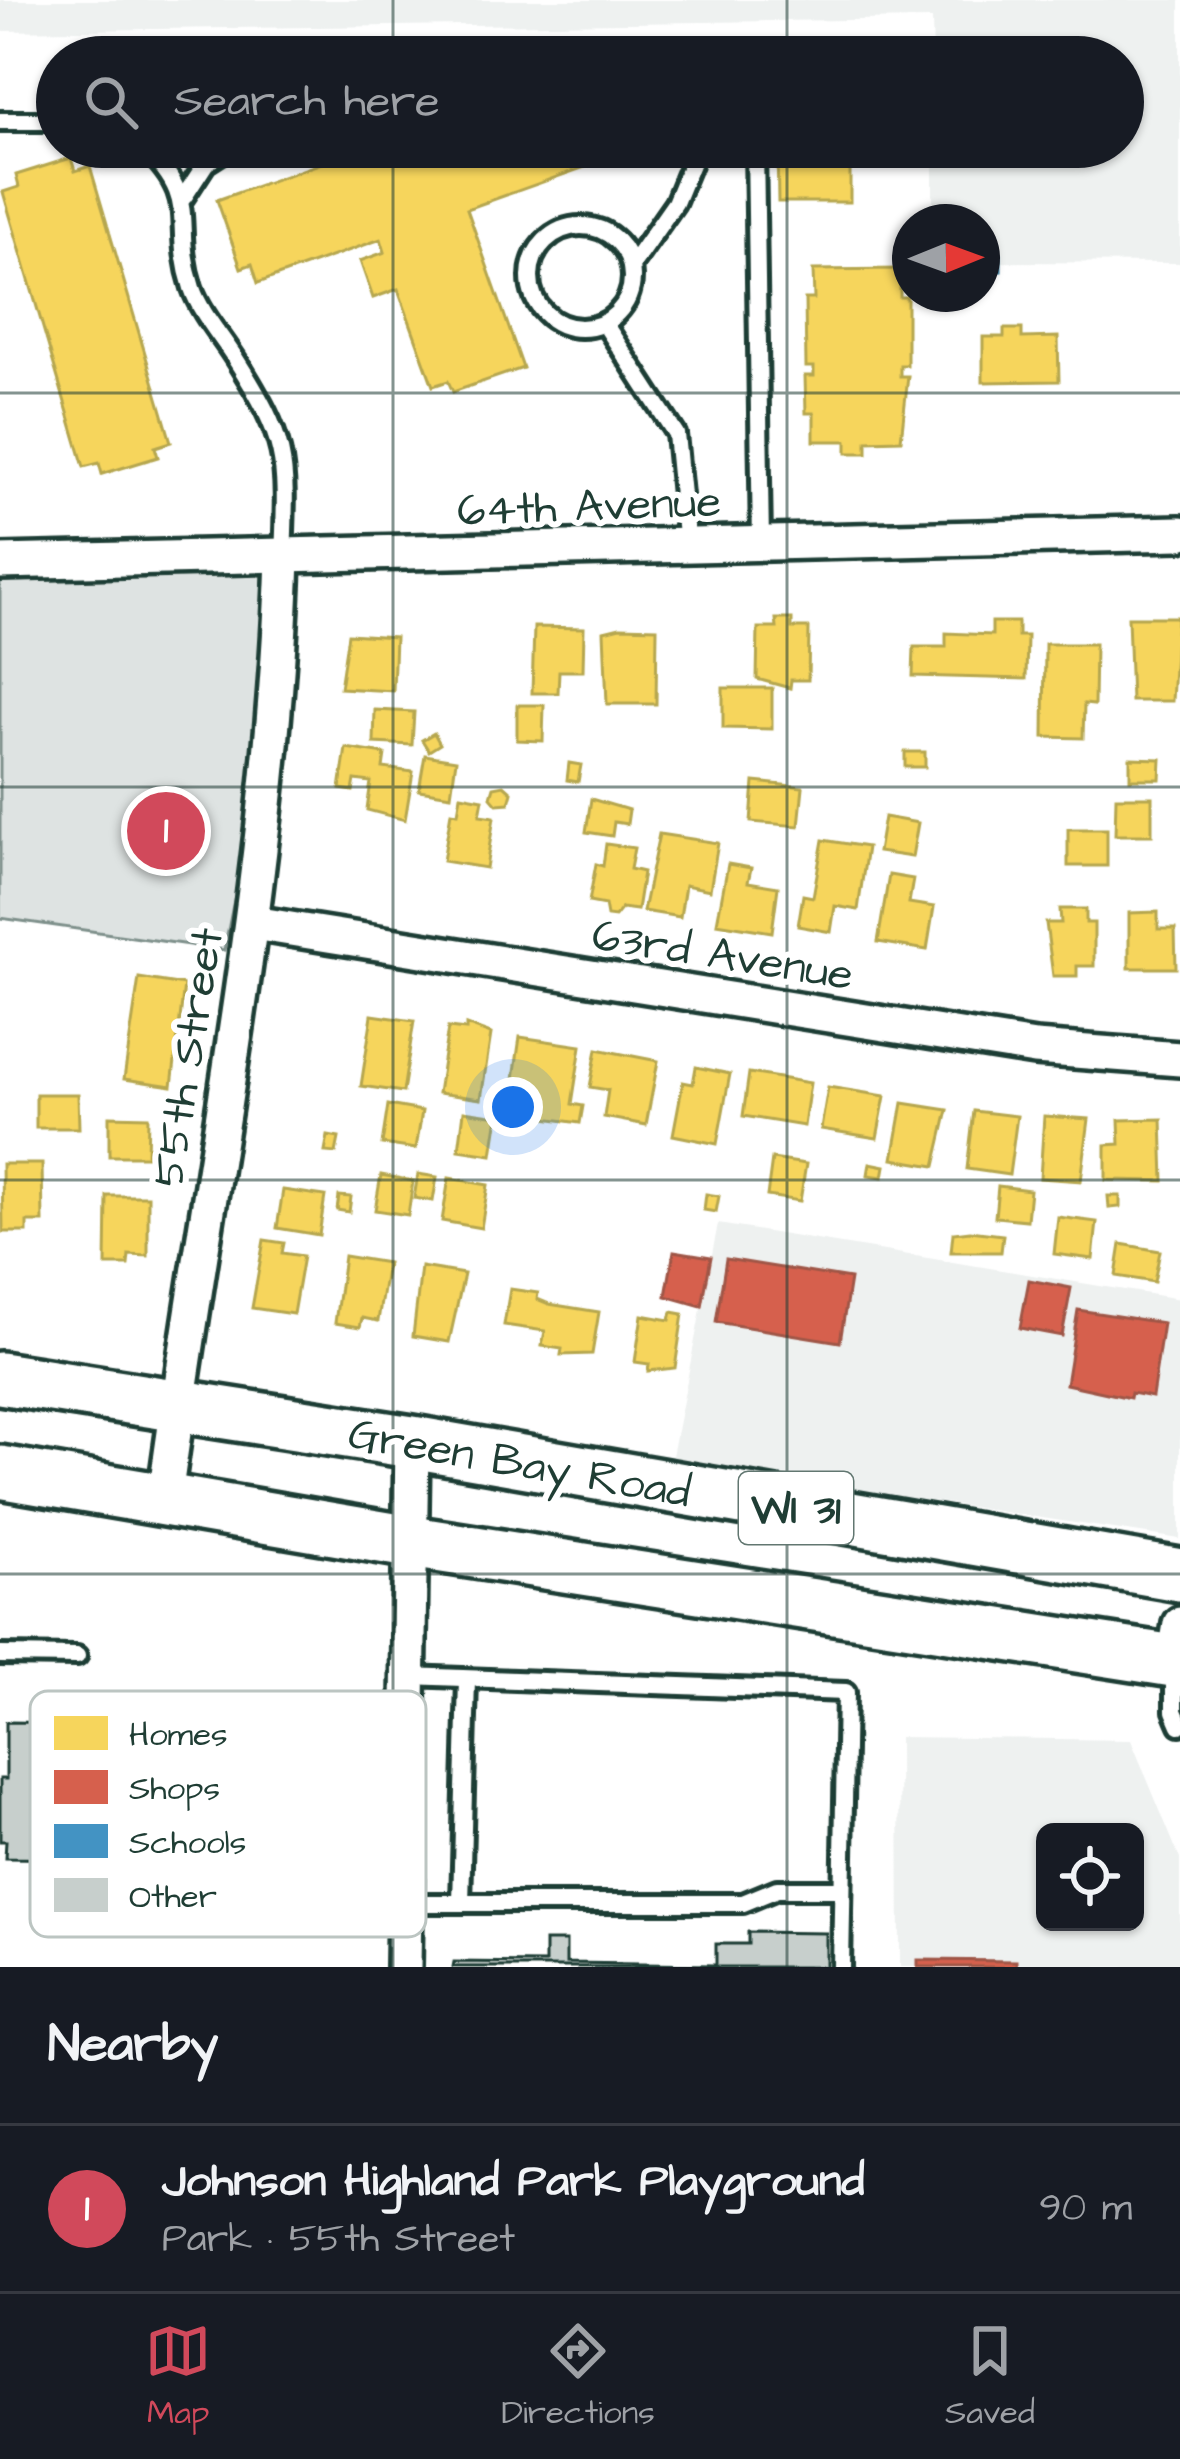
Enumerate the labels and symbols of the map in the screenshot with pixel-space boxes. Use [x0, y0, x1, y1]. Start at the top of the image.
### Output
north arrow [892, 204, 1000, 312]
street label: 64th Avenue [456, 471, 722, 543]
pin: 1 [127, 786, 205, 876]
street label: 63rd Avenue [588, 905, 857, 1007]
street label: 55th Street [138, 924, 240, 1191]
your location [483, 1077, 543, 1137]
street label: Green Bay Road [343, 1403, 695, 1526]
road number: WI 31 [739, 1472, 853, 1544]
legend [30, 1691, 426, 1937]
text: Homes [129, 1712, 228, 1758]
text: Shops [129, 1766, 220, 1812]
text: Schools [129, 1820, 246, 1866]
text: Other [129, 1874, 217, 1920]

